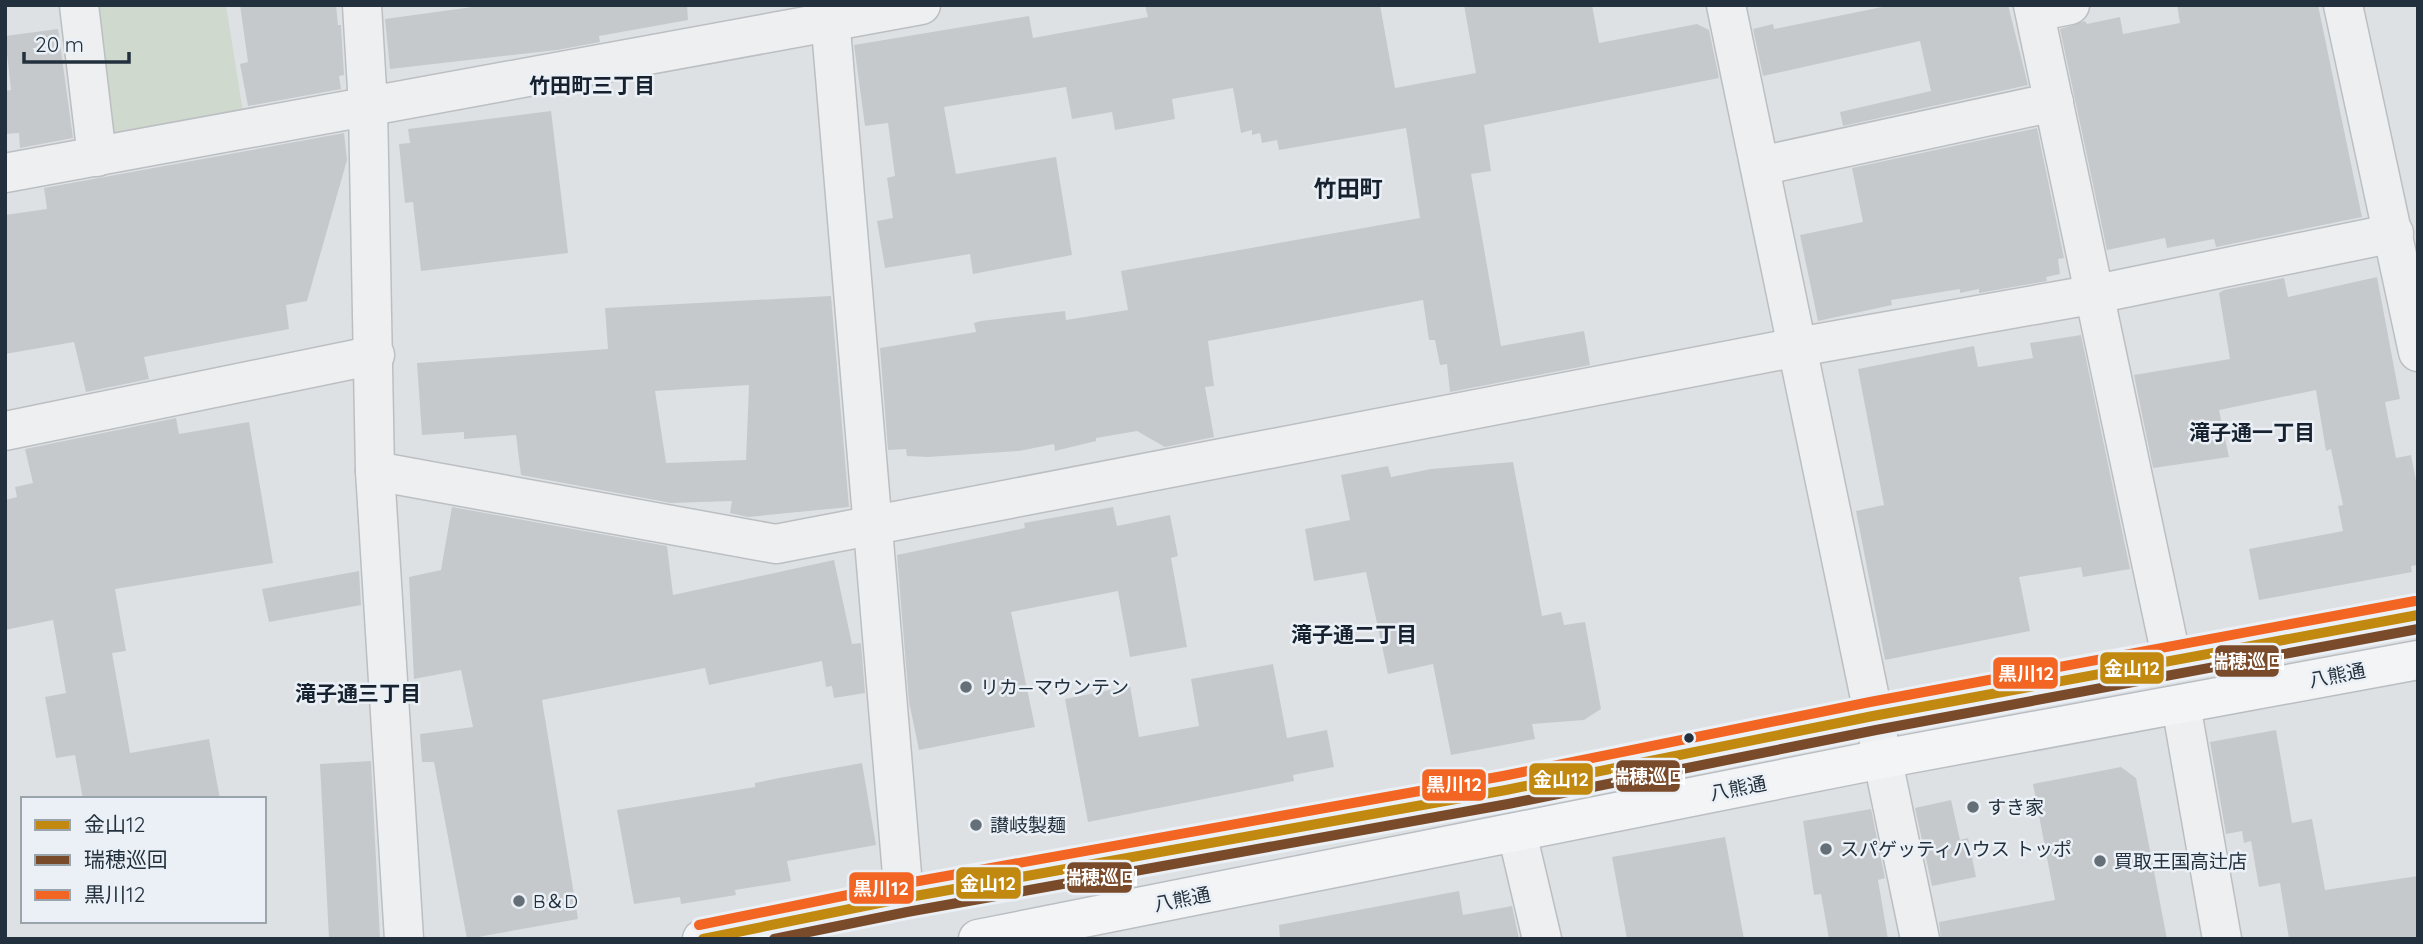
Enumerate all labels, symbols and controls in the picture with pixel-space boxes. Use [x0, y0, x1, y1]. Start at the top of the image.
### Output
scale bar [24, 21, 130, 65]
text: 20 m [35, 31, 84, 57]
district label: 竹田町三丁目 [529, 72, 655, 98]
district label: 竹田町 [1314, 174, 1383, 203]
district label: 滝子通一丁目 [2189, 419, 2315, 445]
district label: 滝子通二丁目 [1291, 621, 1417, 647]
line badge: 瑞穂巡回 [2214, 644, 2280, 678]
text: 瑞穂巡回 [2209, 649, 2285, 673]
line badge: 金山12 [2099, 651, 2165, 685]
line badge: 黒川12 [1992, 656, 2059, 690]
text: 金山12 [2104, 656, 2160, 680]
street label: 八熊通 [2307, 658, 2367, 692]
text: 黒川12 [1998, 661, 2054, 685]
place label: リカ―マウンテン [980, 675, 1129, 699]
marker: リカ―マウンテン [958, 679, 974, 695]
district label: 滝子通三丁目 [295, 680, 421, 706]
unlabelled marker [1682, 731, 1696, 745]
line badge: 瑞穂巡回 [1615, 759, 1681, 793]
line badge: 金山12 [1528, 762, 1594, 796]
text: 瑞穂巡回 [1610, 764, 1686, 788]
text: 金山12 [1533, 767, 1589, 791]
line badge: 黒川12 [1421, 768, 1487, 802]
street label: 八熊通 [1708, 771, 1768, 805]
text: 黒川12 [1426, 772, 1482, 796]
place label: すき家 [1987, 795, 2044, 819]
legend [21, 797, 266, 923]
marker: すき家 [1965, 799, 1981, 815]
text: 金山12 [84, 811, 145, 837]
place label: 讃岐製麺 [990, 813, 1066, 837]
marker: 讃岐製麺 [968, 817, 984, 833]
place label: スパゲッティハウス トッポ [1840, 837, 2072, 861]
marker: スパゲッティハウス トッポ [1818, 841, 1834, 857]
text: 瑞穂巡回 [84, 846, 168, 872]
place label: 買取王国高辻店 [2114, 849, 2247, 873]
marker: 買取王国高辻店 [2092, 853, 2108, 869]
line badge: 瑞穂巡回 [1066, 861, 1133, 894]
text: 瑞穂巡回 [1062, 865, 1138, 889]
line badge: 金山12 [955, 866, 1022, 900]
line badge: 黒川12 [848, 871, 915, 905]
text: 金山12 [960, 871, 1016, 895]
text: 黒川12 [853, 876, 909, 900]
text: 黒川12 [84, 881, 145, 907]
street label: 八熊通 [1152, 882, 1212, 916]
place label: B＆D [533, 889, 578, 913]
marker: B＆D [511, 893, 527, 909]

